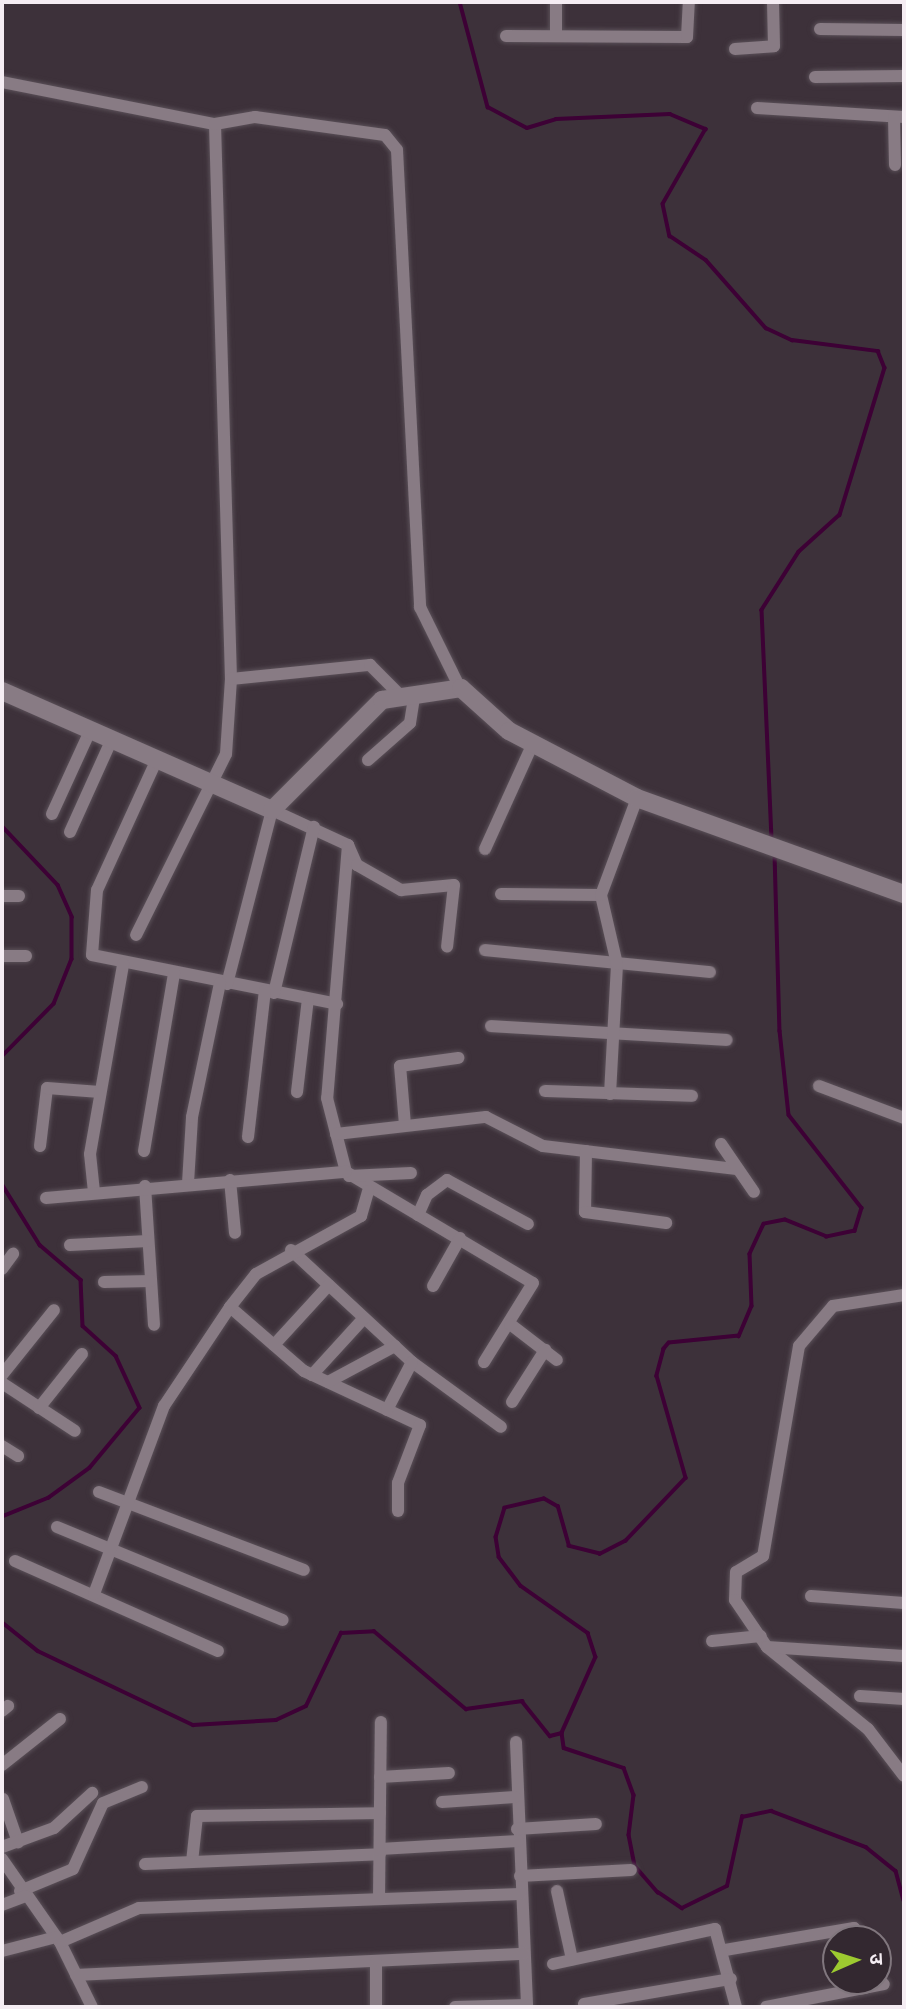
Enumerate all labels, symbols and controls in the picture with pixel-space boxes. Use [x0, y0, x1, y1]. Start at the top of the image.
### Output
north arrow [822, 1925, 892, 1995]
text: उ [865, 1953, 888, 1965]

